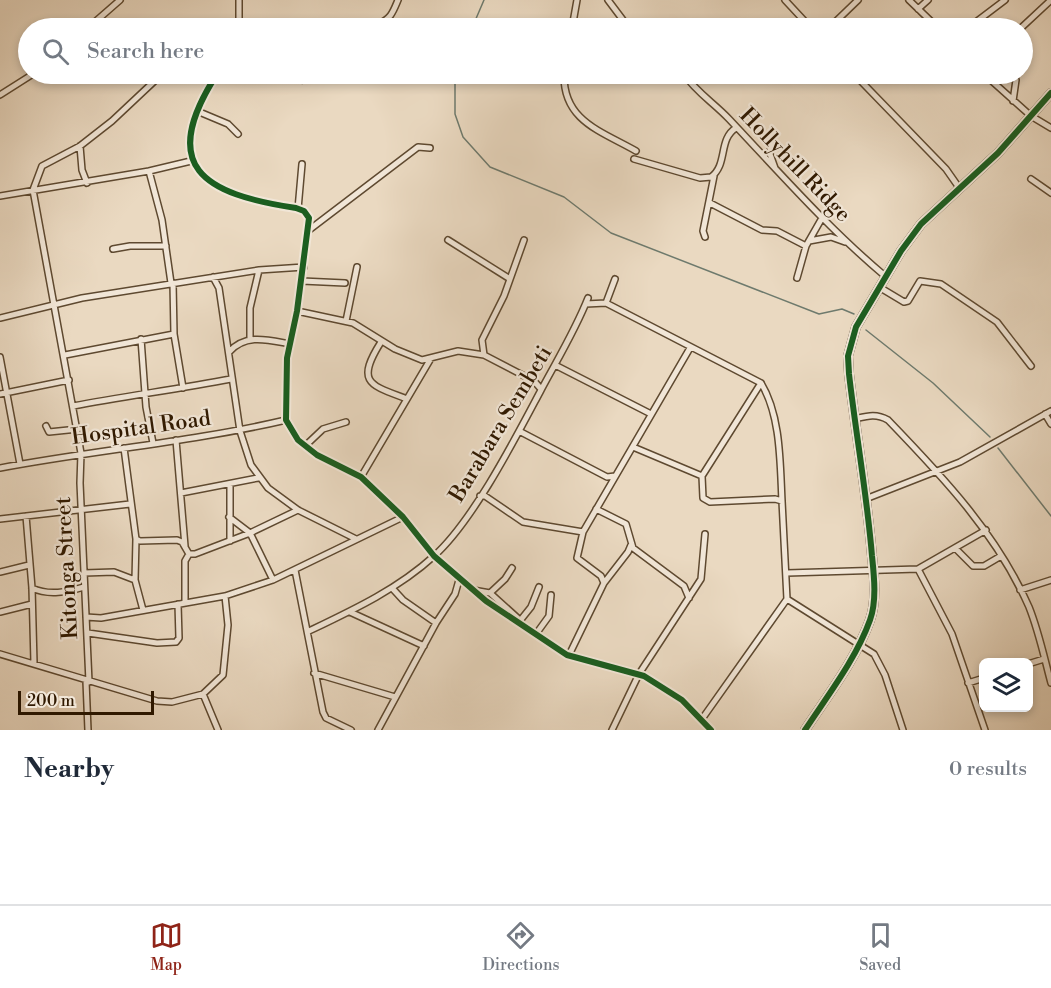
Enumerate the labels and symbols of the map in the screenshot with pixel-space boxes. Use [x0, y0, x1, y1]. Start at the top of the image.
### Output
street label: Hollyhill Ridge [734, 102, 856, 228]
street label: Barabara Sembeti [443, 341, 558, 508]
street label: Hospital Road [69, 405, 213, 451]
street label: Kitonga Street [50, 496, 84, 640]
scale bar [18, 688, 154, 716]

